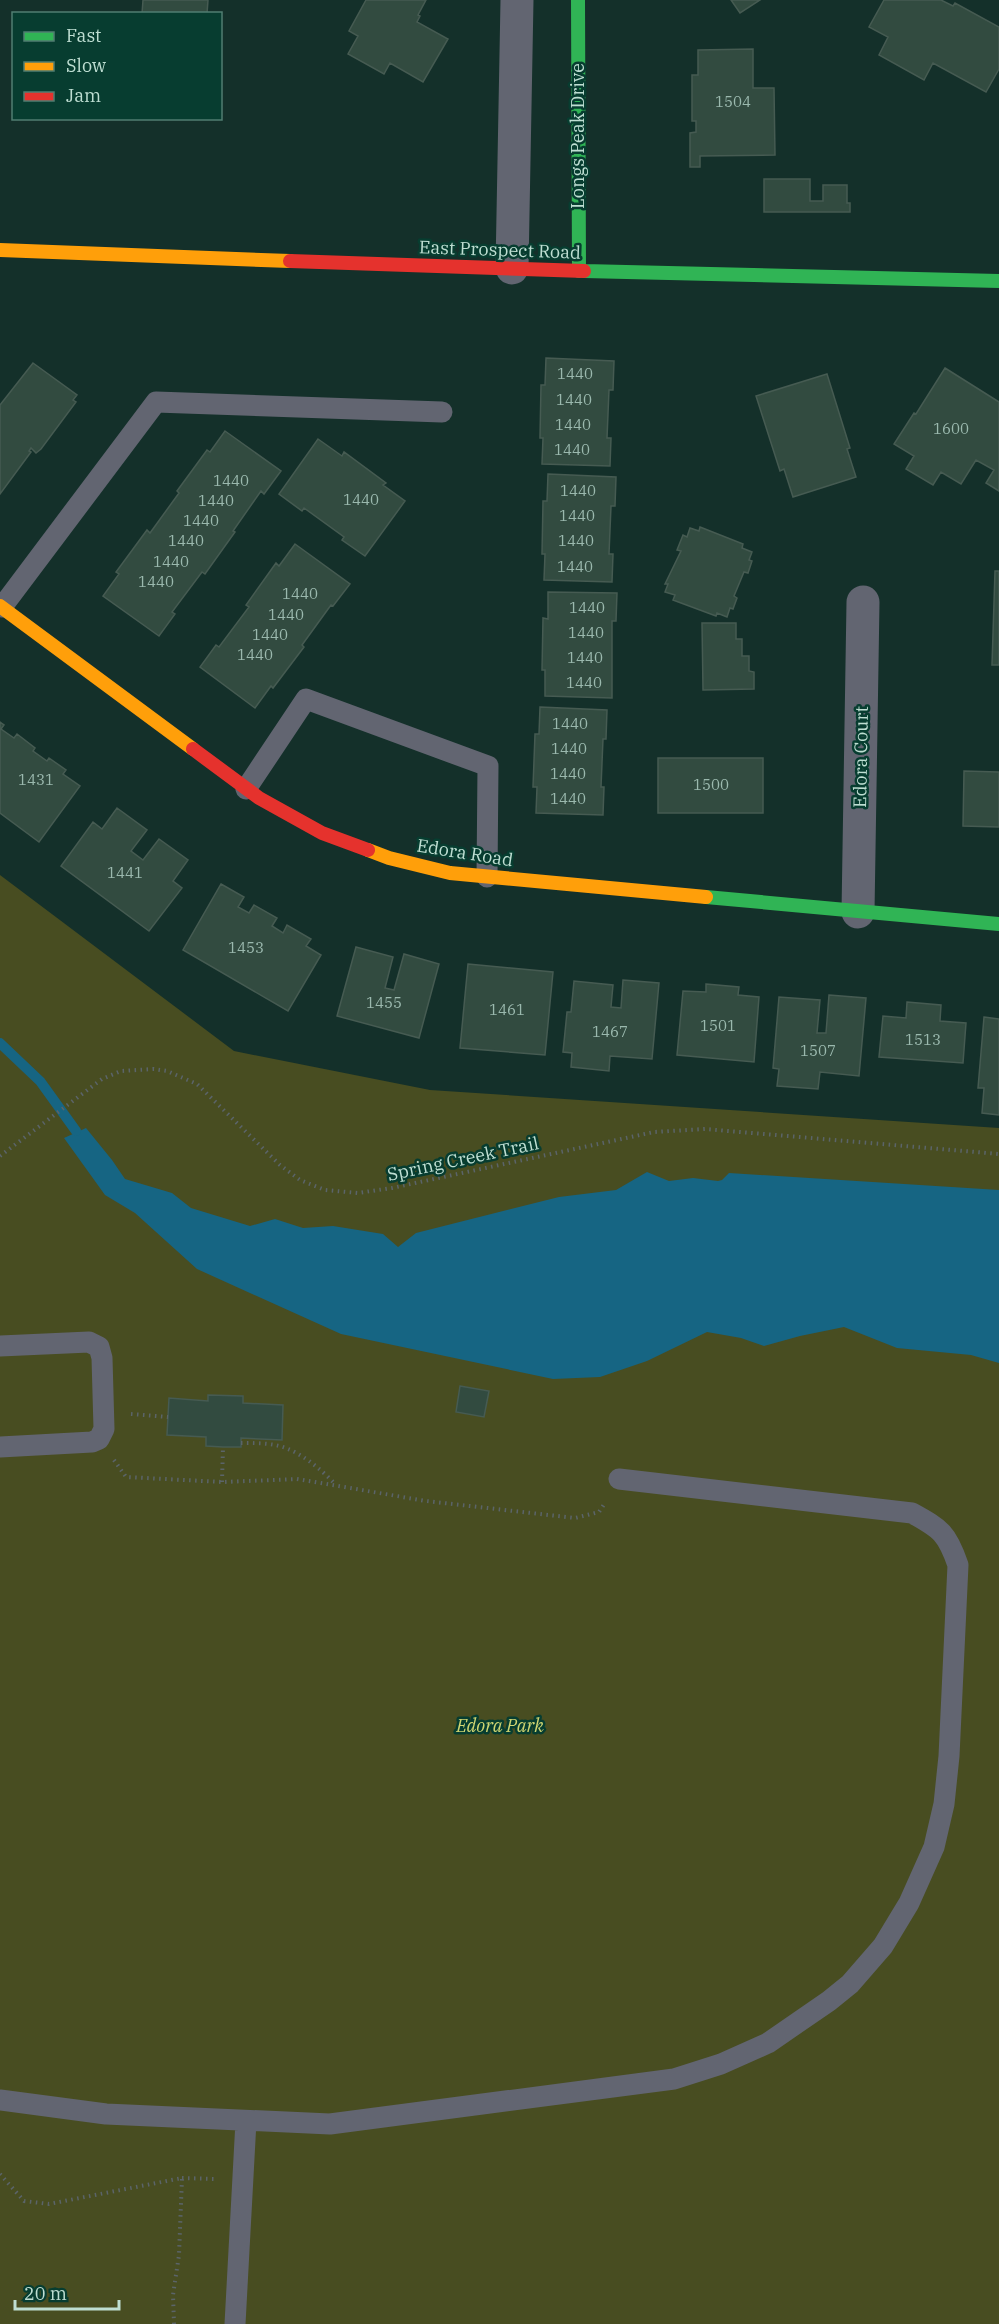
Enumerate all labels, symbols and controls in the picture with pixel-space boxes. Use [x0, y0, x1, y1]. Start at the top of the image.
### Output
legend [12, 12, 222, 120]
text: Fast [66, 24, 101, 47]
text: Slow [66, 54, 106, 77]
street label: Longs Peak Drive [566, 63, 589, 209]
text: Jam [66, 84, 101, 107]
house number: 1504 [715, 92, 751, 111]
street label: East Prospect Road [419, 235, 581, 264]
house number: 1440 [557, 364, 593, 383]
house number: 1440 [556, 390, 592, 409]
house number: 1440 [555, 415, 591, 434]
house number: 1600 [933, 419, 969, 438]
house number: 1440 [554, 440, 590, 459]
house number: 1440 [213, 471, 249, 490]
house number: 1440 [560, 481, 596, 500]
house number: 1440 [343, 490, 379, 509]
house number: 1440 [198, 491, 234, 510]
house number: 1440 [559, 506, 595, 525]
house number: 1440 [183, 511, 219, 530]
house number: 1440 [168, 531, 204, 550]
house number: 1440 [558, 531, 594, 550]
house number: 1440 [153, 552, 189, 571]
house number: 1440 [557, 557, 593, 576]
house number: 1440 [138, 572, 174, 591]
house number: 1440 [282, 584, 318, 603]
house number: 1440 [569, 598, 605, 617]
house number: 1440 [268, 605, 304, 624]
house number: 1440 [568, 623, 604, 642]
house number: 1440 [252, 625, 288, 644]
house number: 1440 [237, 645, 273, 664]
house number: 1440 [567, 648, 603, 667]
house number: 1440 [566, 673, 602, 692]
street label: Edora Court [848, 706, 873, 808]
house number: 1440 [552, 714, 588, 733]
house number: 1440 [551, 739, 587, 758]
house number: 1440 [550, 764, 586, 783]
house number: 1431 [18, 770, 54, 789]
house number: 1500 [693, 775, 729, 794]
house number: 1440 [550, 789, 586, 808]
street label: Edora Road [415, 834, 515, 871]
house number: 1441 [107, 863, 143, 882]
house number: 1453 [228, 938, 264, 957]
house number: 1455 [366, 993, 402, 1012]
house number: 1461 [489, 1000, 525, 1019]
house number: 1501 [700, 1016, 736, 1035]
house number: 1467 [592, 1022, 628, 1041]
house number: 1513 [905, 1030, 941, 1049]
house number: 1507 [800, 1041, 836, 1060]
street label: Spring Creek Trail [385, 1131, 541, 1186]
park label: Edora Park [455, 1714, 544, 1737]
scale bar [15, 2273, 118, 2311]
text: 20 m [24, 2282, 67, 2305]

